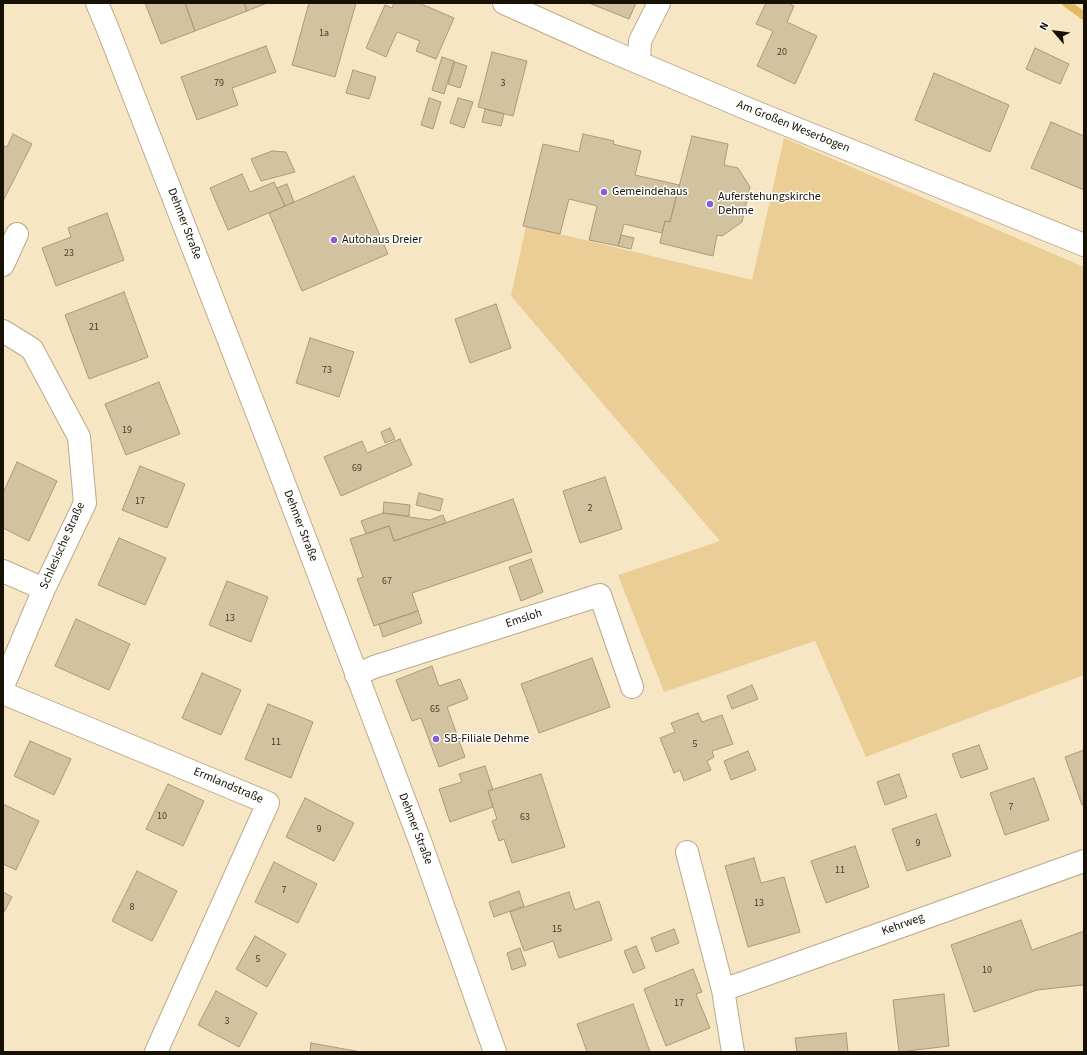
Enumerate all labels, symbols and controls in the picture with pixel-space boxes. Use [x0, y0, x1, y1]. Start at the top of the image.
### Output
north arrow [1035, 12, 1075, 52]
text: N [1036, 19, 1052, 33]
house number: 1a [319, 28, 329, 40]
house number: 20 [777, 47, 787, 59]
house number: 79 [214, 78, 224, 90]
house number: 3 [501, 78, 505, 90]
street label: Am Großen Weserbogen [734, 98, 852, 156]
place label: Gemeindehaus [612, 185, 688, 199]
street label: Dehmer Straße [164, 186, 204, 262]
marker: Gemeindehaus [599, 187, 609, 197]
place label: Auferstehungskirche Dehme [718, 190, 821, 218]
marker: Auferstehungskirche Dehme [705, 199, 715, 209]
place label: Autohaus Dreier [342, 233, 422, 247]
marker: Autohaus Dreier [329, 235, 339, 245]
house number: 23 [64, 248, 74, 260]
house number: 21 [89, 322, 99, 334]
house number: 73 [322, 365, 332, 377]
house number: 19 [122, 425, 132, 437]
house number: 69 [352, 463, 362, 475]
street label: Dehmer Straße [280, 488, 320, 564]
house number: 17 [135, 496, 145, 508]
street label: Schlesische Straße [37, 500, 89, 592]
house number: 2 [588, 503, 592, 515]
house number: 67 [382, 576, 392, 588]
street label: Emsloh [504, 606, 544, 632]
house number: 13 [225, 613, 235, 625]
house number: 65 [430, 704, 440, 716]
place label: SB-Filiale Dehme [444, 732, 529, 746]
marker: SB-Filiale Dehme [431, 734, 441, 744]
house number: 11 [271, 737, 281, 749]
house number: 5 [693, 739, 697, 751]
street label: Ermlandstraße [191, 765, 265, 807]
street label: Dehmer Straße [395, 791, 435, 867]
house number: 7 [1009, 802, 1013, 814]
house number: 10 [157, 811, 167, 823]
house number: 63 [520, 812, 530, 824]
house number: 9 [317, 824, 321, 836]
house number: 9 [916, 838, 920, 850]
house number: 11 [835, 865, 845, 877]
house number: 7 [282, 885, 286, 897]
house number: 13 [754, 898, 764, 910]
house number: 8 [130, 902, 134, 914]
street label: Kehrweg [880, 911, 926, 939]
house number: 15 [552, 924, 562, 936]
house number: 5 [256, 954, 260, 966]
house number: 10 [982, 965, 992, 977]
house number: 17 [674, 998, 684, 1010]
house number: 3 [225, 1016, 229, 1028]

